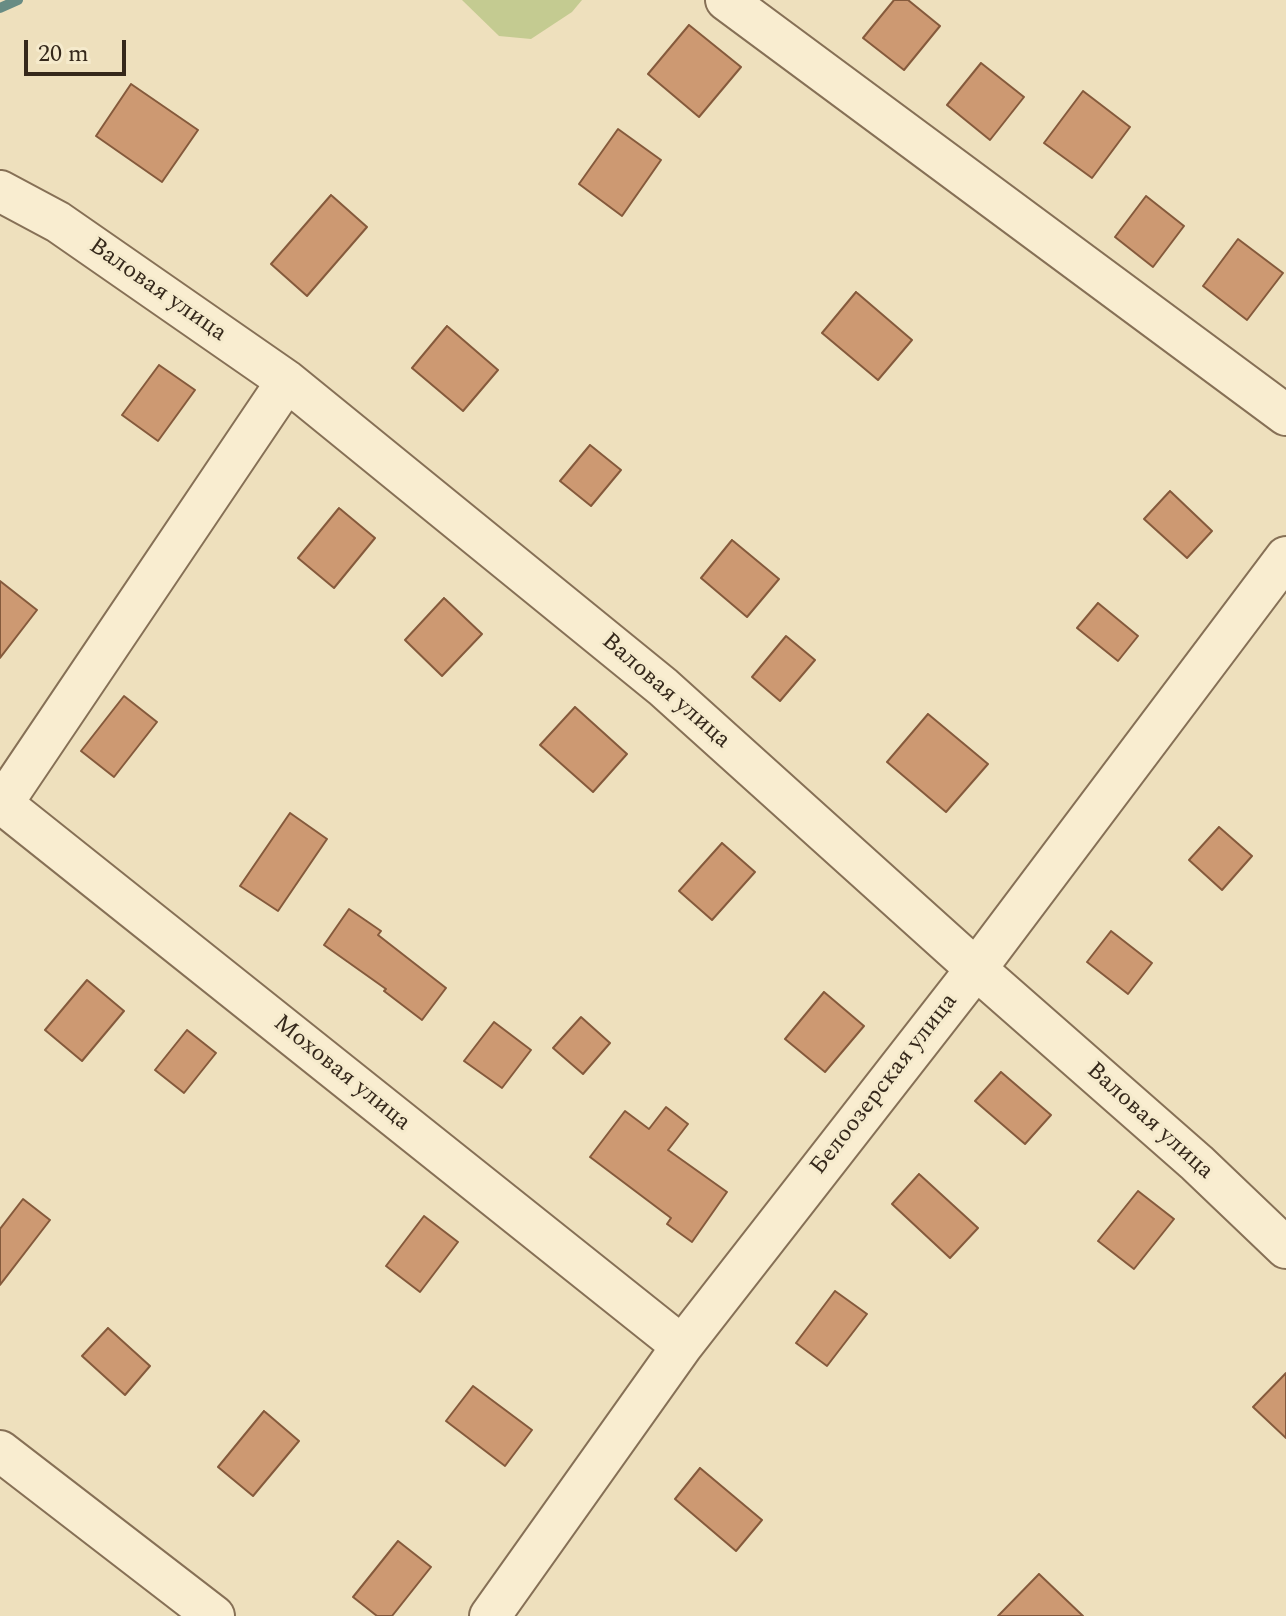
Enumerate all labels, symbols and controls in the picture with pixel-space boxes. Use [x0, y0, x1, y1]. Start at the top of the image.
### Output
scale bar [28, 24, 130, 74]
text: 20 m [38, 36, 89, 72]
street label: Валовая улица [83, 233, 231, 349]
street label: Валовая улица [595, 628, 735, 756]
street label: Белоозерская улица [805, 989, 965, 1181]
street label: Моховая улица [267, 1010, 415, 1138]
street label: Валовая улица [1079, 1057, 1219, 1187]

